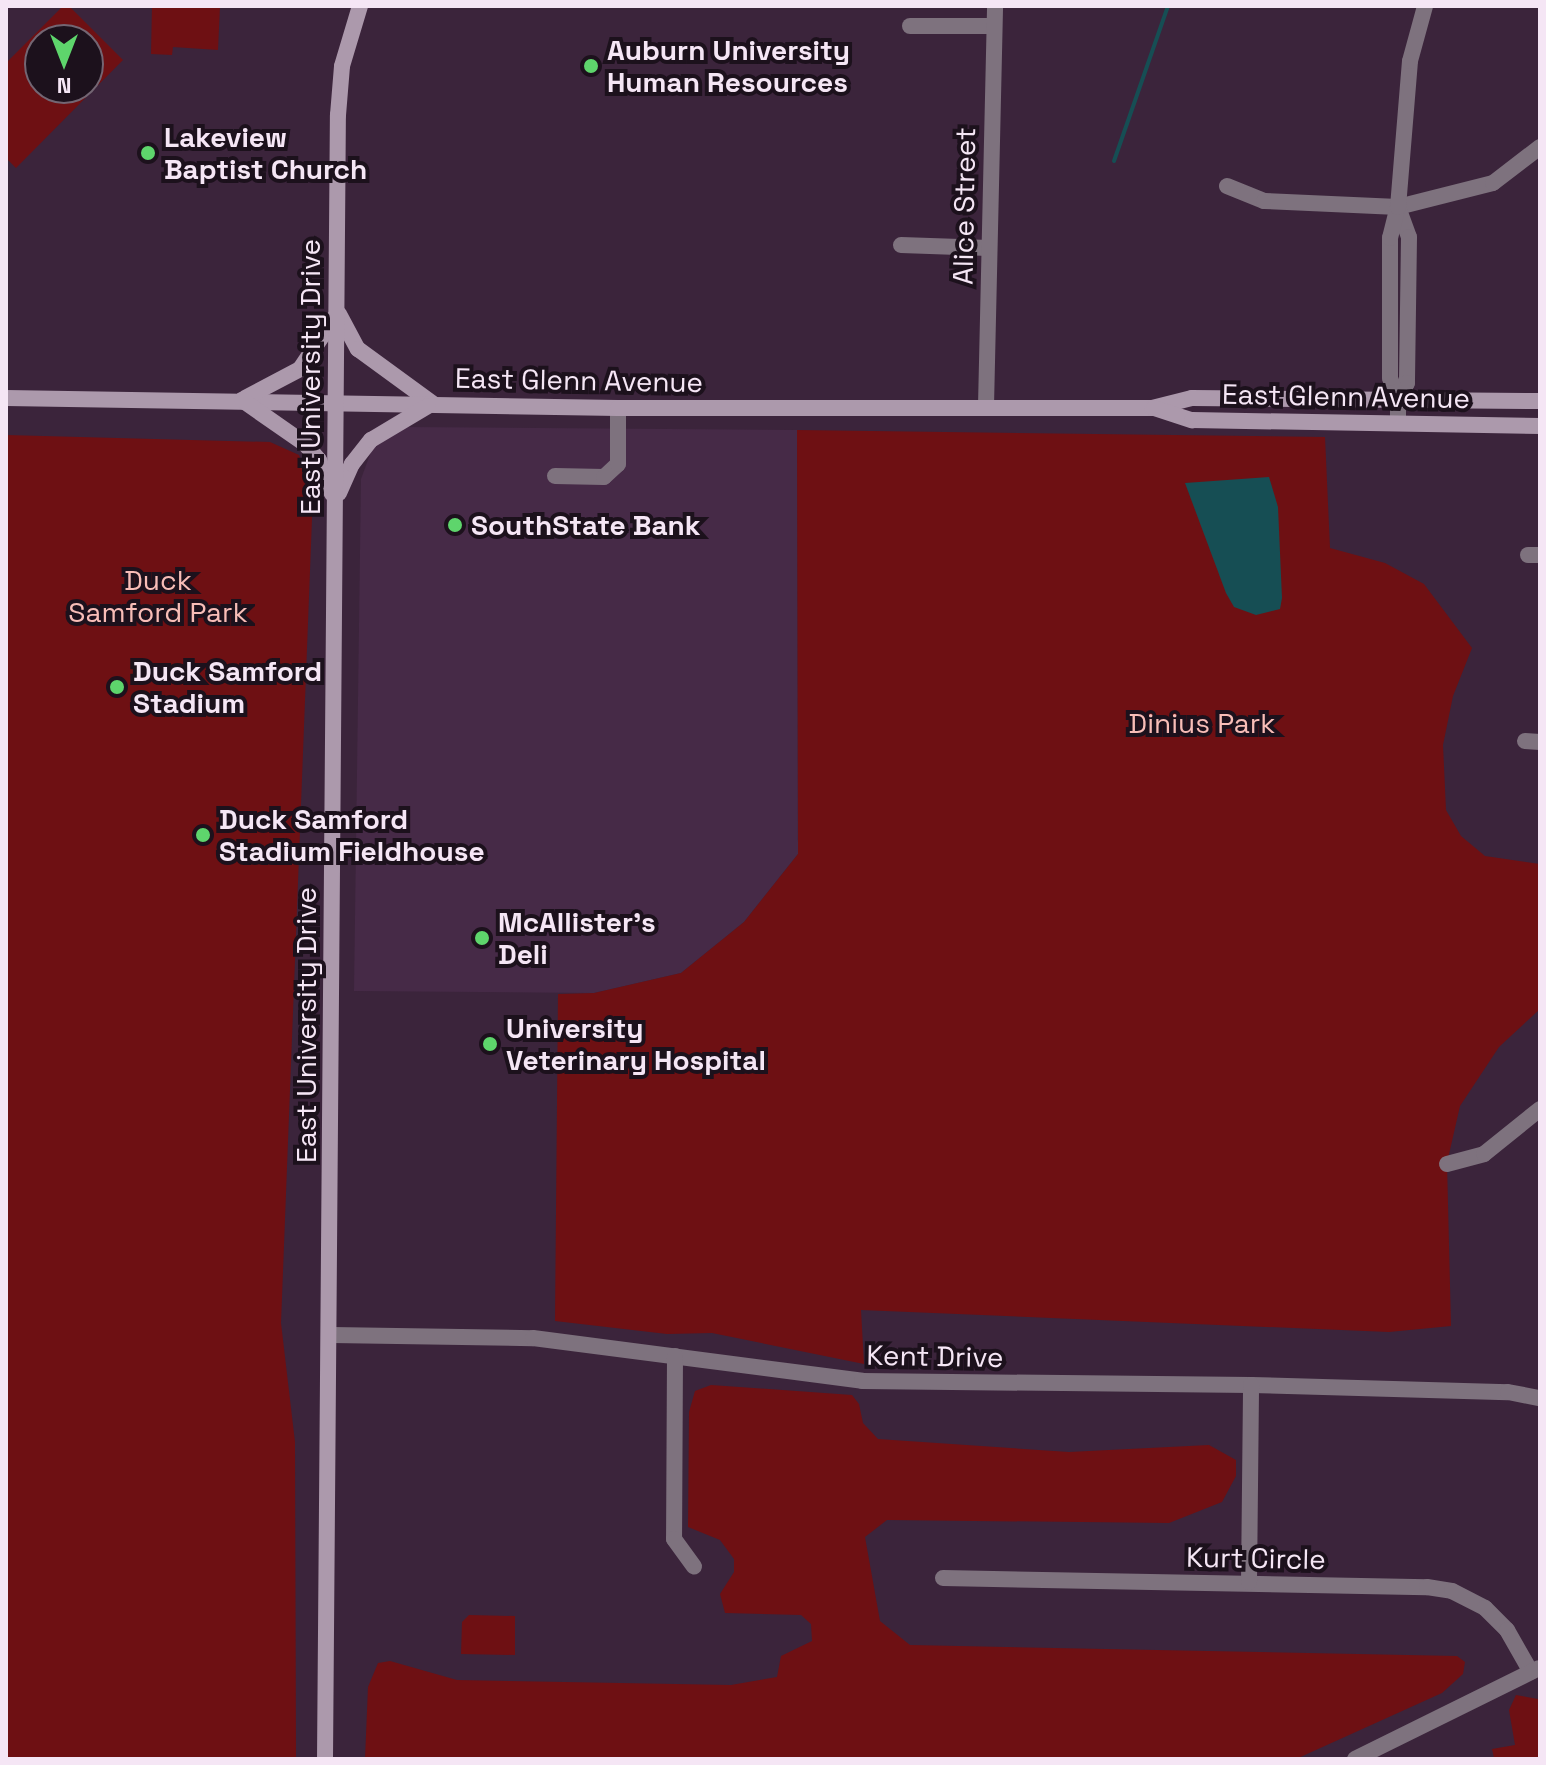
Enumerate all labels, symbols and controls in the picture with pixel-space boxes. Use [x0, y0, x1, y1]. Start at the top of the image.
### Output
north arrow [24, 24, 104, 104]
place label: Auburn University Human Resources [607, 33, 850, 99]
marker: Auburn University Human Resources [582, 57, 600, 75]
text: N [57, 72, 71, 100]
place label: Lakeview Baptist Church [164, 120, 367, 186]
street label: Alice Street [946, 127, 982, 285]
marker: Lakeview Baptist Church [139, 144, 157, 162]
street label: East University Drive [293, 239, 327, 515]
street label: East Glenn Avenue [454, 361, 704, 399]
street label: East Glenn Avenue [1221, 377, 1471, 415]
place label: SouthState Bank [471, 508, 701, 542]
marker: SouthState Bank [446, 516, 464, 534]
park label: Duck Samford Park [68, 563, 248, 629]
place label: Duck Samford Stadium [133, 654, 322, 720]
marker: Duck Samford Stadium [108, 678, 126, 696]
park label: Dinius Park [1129, 706, 1275, 740]
place label: Duck Samford Stadium Fieldhouse [219, 802, 485, 868]
marker: Duck Samford Stadium Fieldhouse [194, 826, 212, 844]
street label: East University Drive [289, 887, 323, 1163]
place label: McAllister's Deli [498, 905, 656, 971]
marker: McAllister's Deli [473, 929, 491, 947]
place label: University Veterinary Hospital [506, 1011, 766, 1077]
marker: University Veterinary Hospital [481, 1035, 499, 1053]
street label: Kent Drive [866, 1338, 1004, 1374]
street label: Kurt Circle [1186, 1540, 1326, 1576]

